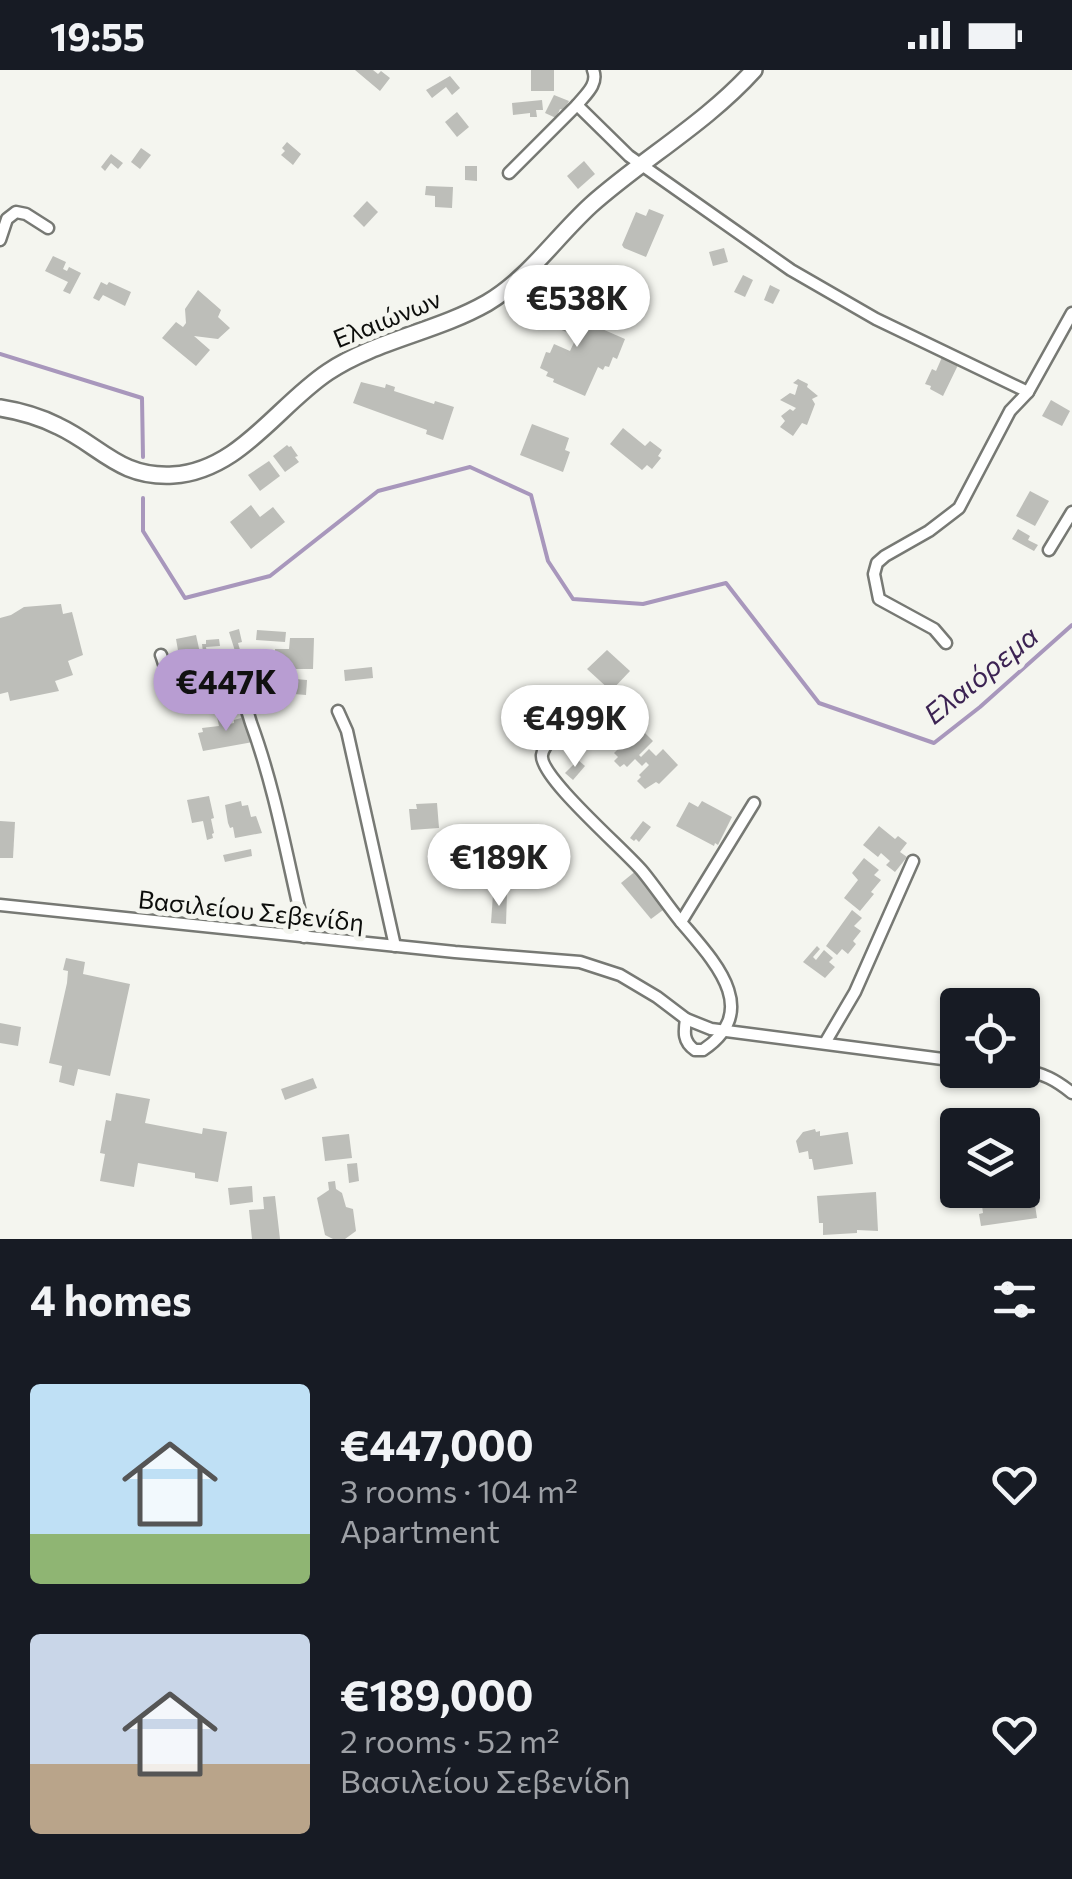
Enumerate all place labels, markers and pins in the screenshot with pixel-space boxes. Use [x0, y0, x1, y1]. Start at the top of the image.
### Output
pin: €538K [507, 265, 647, 350]
pin: €447K [156, 649, 296, 734]
pin: €499K [505, 685, 645, 770]
pin: €189K [429, 824, 569, 909]

